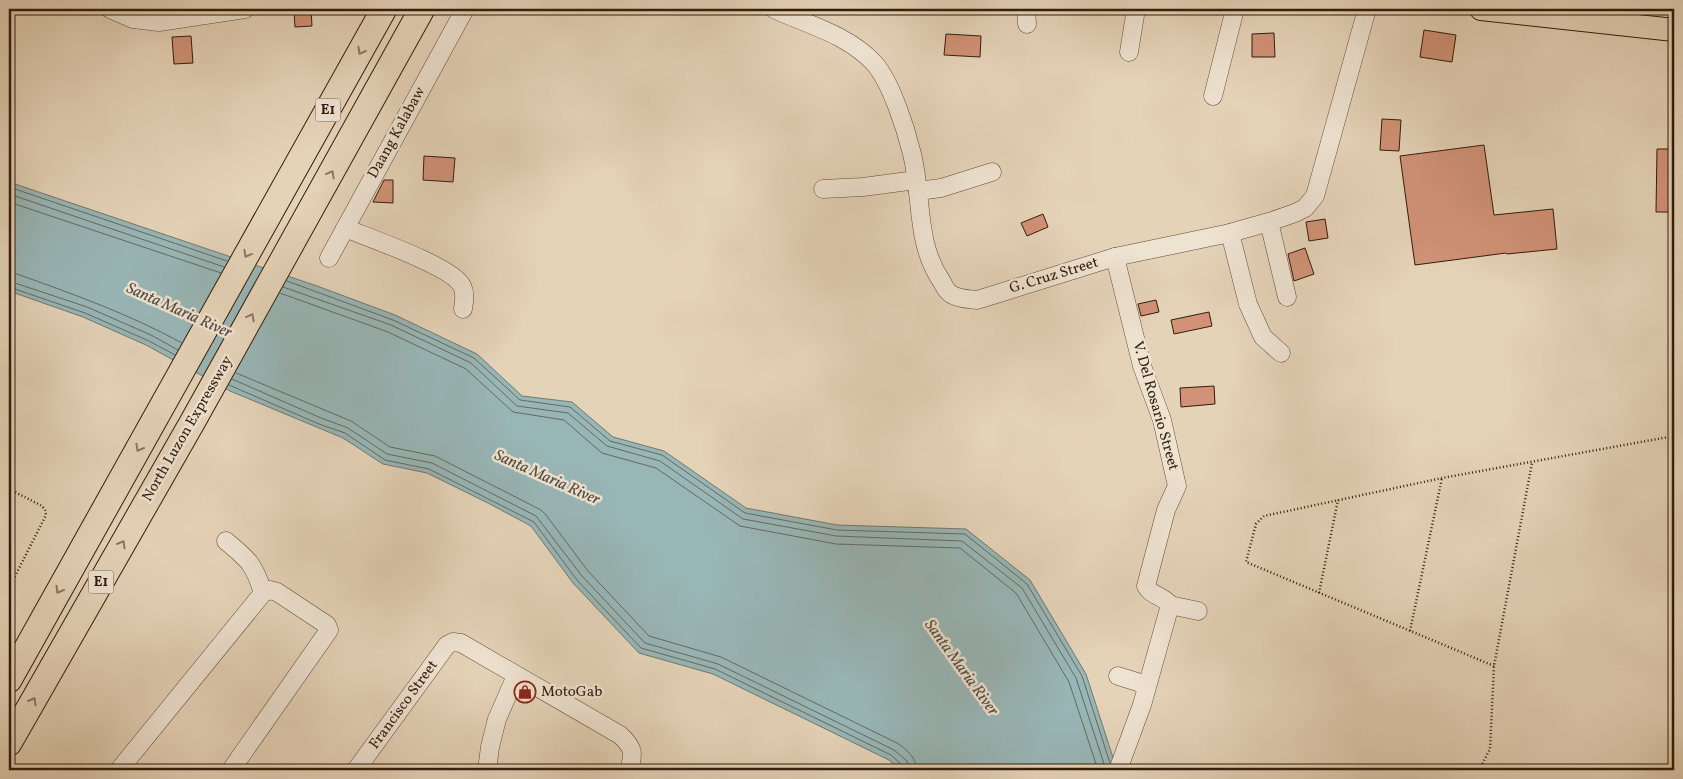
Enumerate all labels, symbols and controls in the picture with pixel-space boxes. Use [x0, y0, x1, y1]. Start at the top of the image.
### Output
one-way arrow [357, 46, 367, 55]
street label: Daang Kalabaw [363, 83, 431, 183]
road number: E1 [316, 98, 340, 122]
one-way arrow [325, 170, 335, 179]
one-way arrow [244, 248, 254, 257]
street label: G. Cruz Street [1007, 253, 1101, 299]
water label: Santa Maria River [123, 278, 236, 345]
one-way arrow [245, 314, 255, 323]
street label: V. Del Rosario Street [1127, 339, 1183, 473]
street label: North Luzon Expressway [138, 352, 238, 506]
one-way arrow [135, 443, 145, 452]
water label: Santa Maria River [491, 445, 604, 512]
one-way arrow [116, 541, 126, 550]
road number: E1 [88, 570, 114, 594]
one-way arrow [55, 584, 65, 593]
water label: Santa Maria River [919, 616, 1004, 721]
street label: Francisco Street [365, 656, 443, 754]
shop icon: MotoGab [513, 680, 537, 704]
place label: MotoGab [541, 682, 602, 703]
one-way arrow [27, 697, 37, 706]

